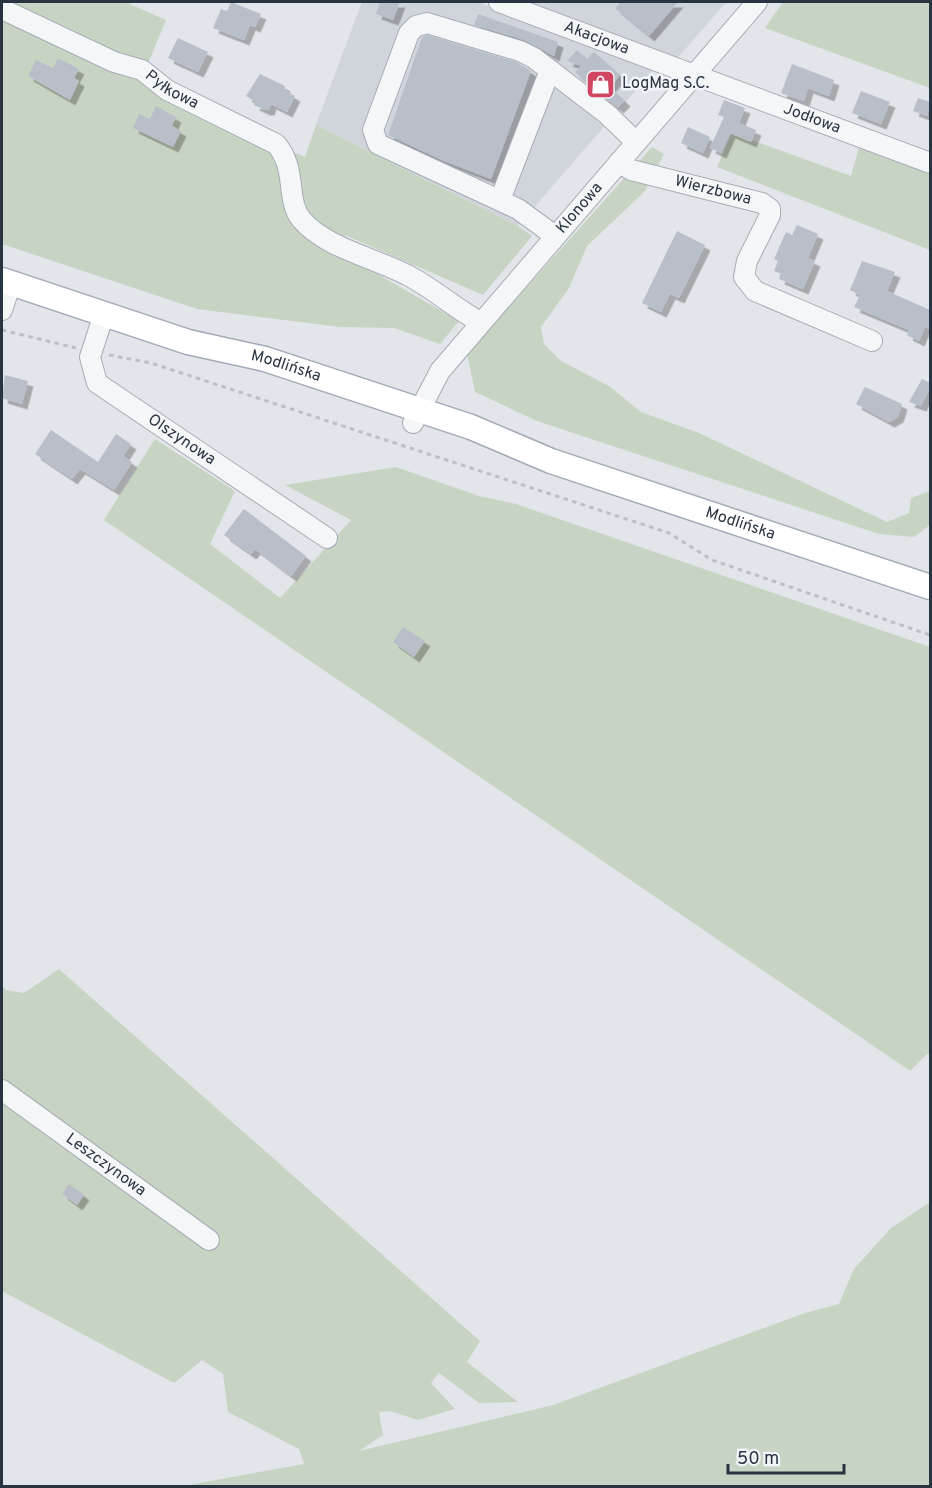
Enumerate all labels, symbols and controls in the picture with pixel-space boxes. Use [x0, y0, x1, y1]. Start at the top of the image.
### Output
street label: Akacjowa [561, 17, 632, 60]
street label: Pyłkowa [140, 66, 202, 114]
shop icon: LogMag S.C. [585, 68, 617, 100]
place label: LogMag S.C. [622, 74, 709, 94]
street label: Jodłowa [780, 99, 843, 139]
street label: Wierzbowa [673, 171, 753, 210]
street label: Klonowa [552, 179, 607, 238]
street label: Modlińska [249, 346, 323, 387]
street label: Olszynowa [144, 410, 219, 470]
street label: Modlińska [703, 503, 778, 545]
street label: Leszczynowa [61, 1129, 150, 1201]
scale bar [728, 1437, 844, 1475]
text: 50 m [737, 1448, 779, 1471]

